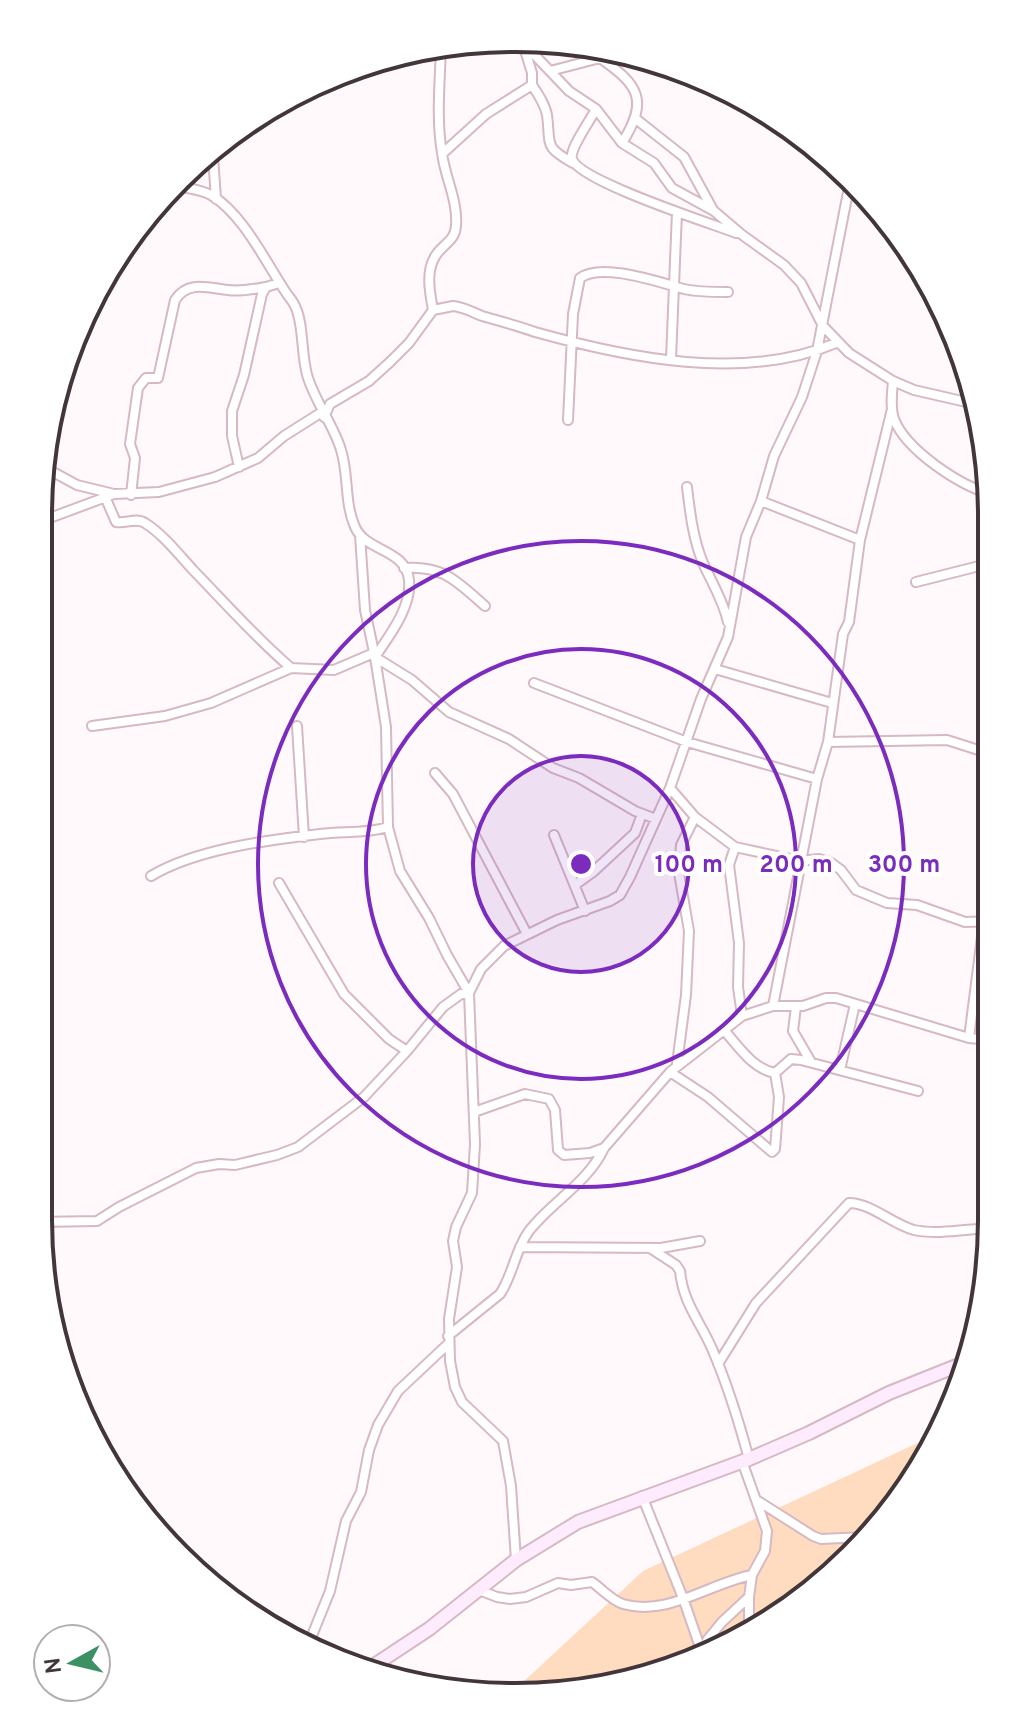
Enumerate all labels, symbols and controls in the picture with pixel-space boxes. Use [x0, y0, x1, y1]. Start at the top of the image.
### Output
centre of rings [567, 850, 595, 878]
text: 100 m [655, 851, 723, 881]
text: 200 m [759, 851, 833, 881]
text: 300 m [868, 851, 940, 881]
north arrow [32, 1623, 112, 1703]
text: N [40, 1656, 69, 1675]

